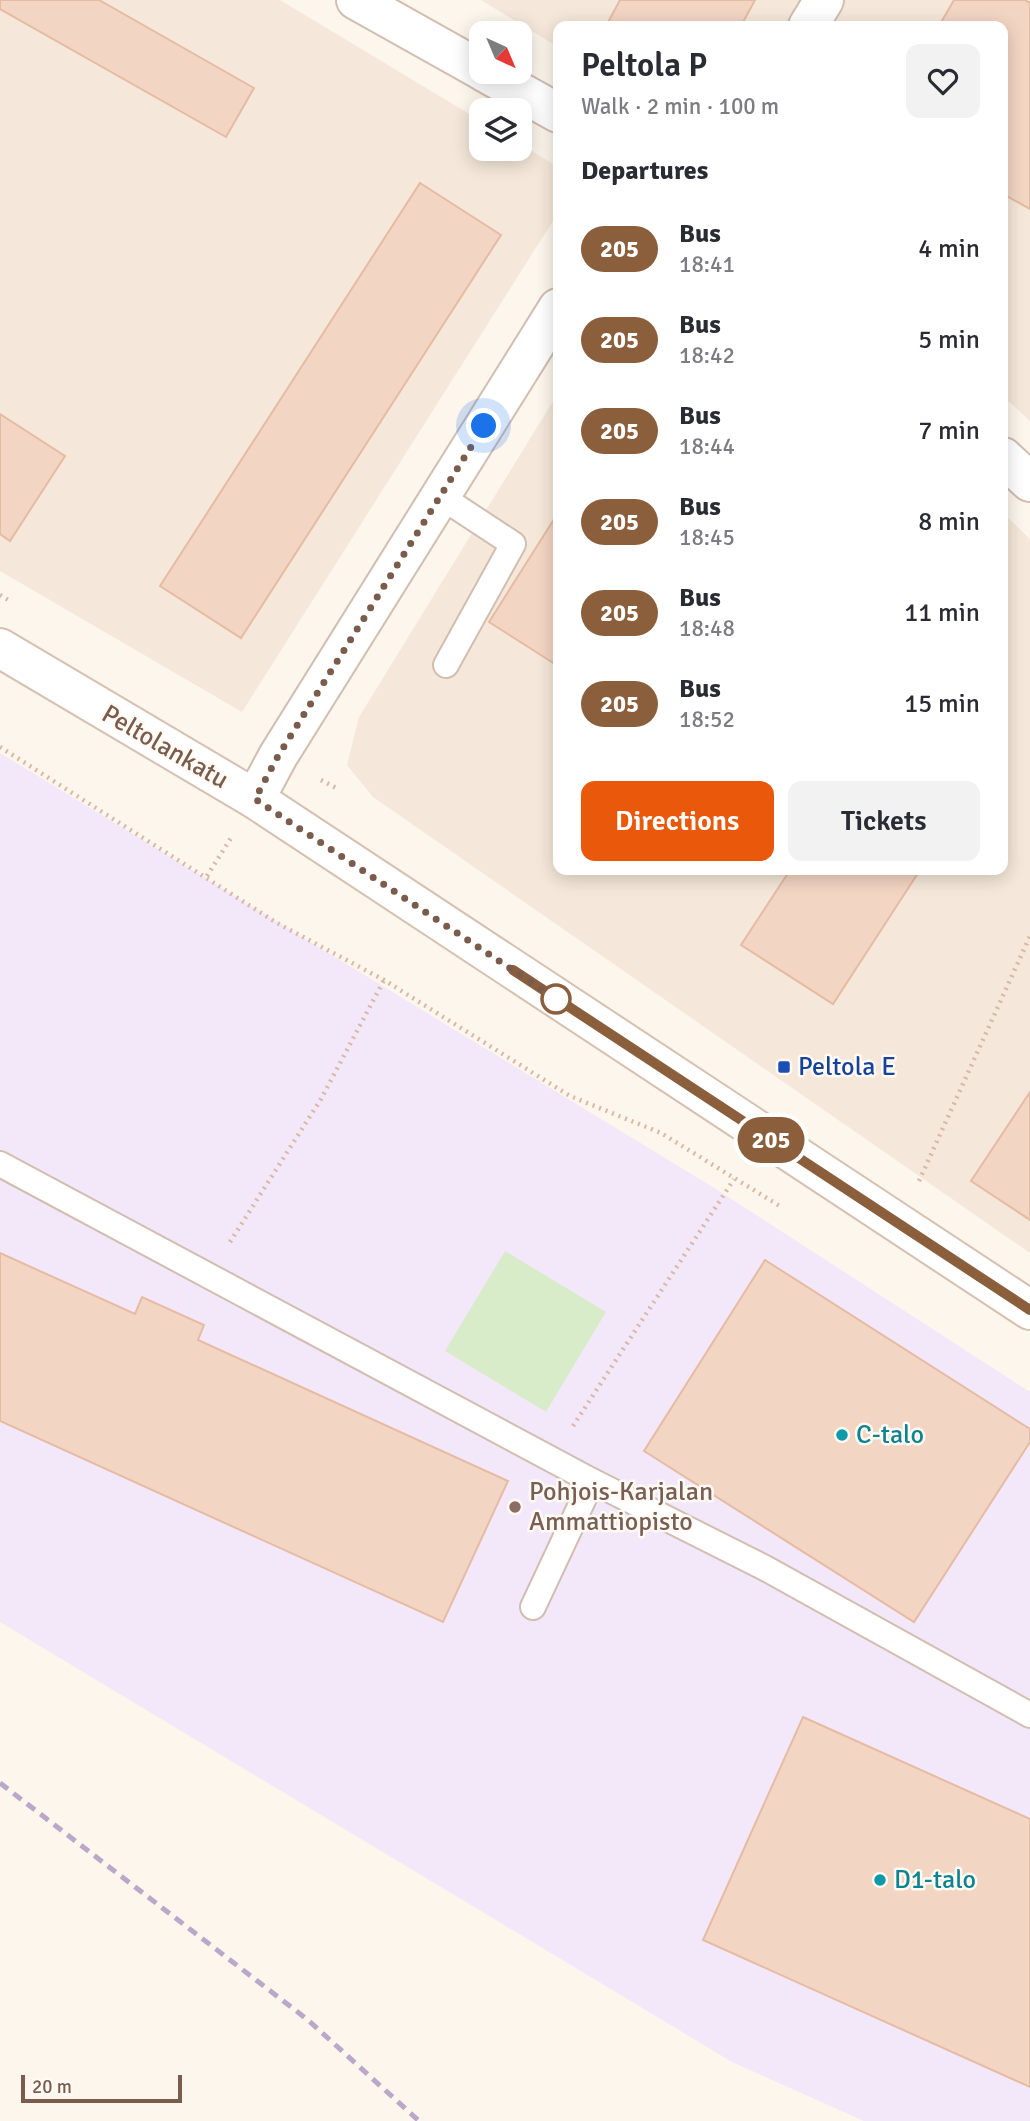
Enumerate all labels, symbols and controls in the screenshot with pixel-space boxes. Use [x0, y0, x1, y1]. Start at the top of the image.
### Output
north arrow [469, 21, 532, 84]
map controls [469, 21, 532, 161]
button: heart [906, 44, 980, 118]
text: Peltola P [581, 45, 707, 86]
text: Walk · 2 min · 100 m [581, 92, 779, 121]
button: layers [469, 98, 532, 161]
text: Departures [581, 155, 708, 187]
text: Bus [679, 218, 721, 250]
text: 4 min [918, 233, 980, 265]
text: 205 [600, 234, 639, 264]
text: 18:41 [679, 250, 735, 279]
text: Bus [679, 309, 721, 341]
text: 5 min [918, 324, 980, 356]
text: 205 [600, 325, 639, 355]
text: 18:42 [679, 341, 735, 370]
text: Bus [679, 400, 721, 432]
your location [466, 408, 501, 443]
text: 7 min [918, 415, 980, 447]
text: 205 [600, 416, 639, 446]
text: 18:44 [679, 432, 735, 461]
text: Bus [679, 491, 721, 523]
text: 8 min [918, 506, 980, 538]
text: 205 [600, 507, 639, 537]
text: 18:45 [679, 523, 735, 552]
text: Bus [679, 582, 721, 614]
text: 11 min [904, 597, 980, 629]
text: 205 [600, 598, 639, 628]
text: 18:48 [679, 614, 735, 643]
text: Bus [679, 673, 721, 705]
text: 15 min [904, 688, 980, 720]
text: 205 [600, 689, 639, 719]
street label: Peltolankatu [96, 698, 234, 796]
text: 18:52 [679, 705, 735, 734]
button: Directions [581, 781, 774, 861]
button: Tickets [788, 781, 980, 861]
unlabelled marker [541, 984, 571, 1014]
place label: Peltola E [798, 1051, 896, 1083]
marker: Peltola E [776, 1059, 792, 1075]
line badge: 205 [731, 1117, 811, 1163]
text: 205 [752, 1125, 790, 1155]
place label: C-talo [856, 1419, 924, 1451]
marker: C-talo [834, 1427, 850, 1443]
place label: Pohjois-Karjalan Ammattiopisto [529, 1476, 713, 1538]
marker: Pohjois-Karjalan Ammattiopisto [507, 1499, 523, 1515]
place label: D1-talo [894, 1864, 976, 1896]
marker: D1-talo [872, 1872, 888, 1888]
scale bar [21, 2072, 182, 2104]
text: 20 m [32, 2075, 72, 2099]

